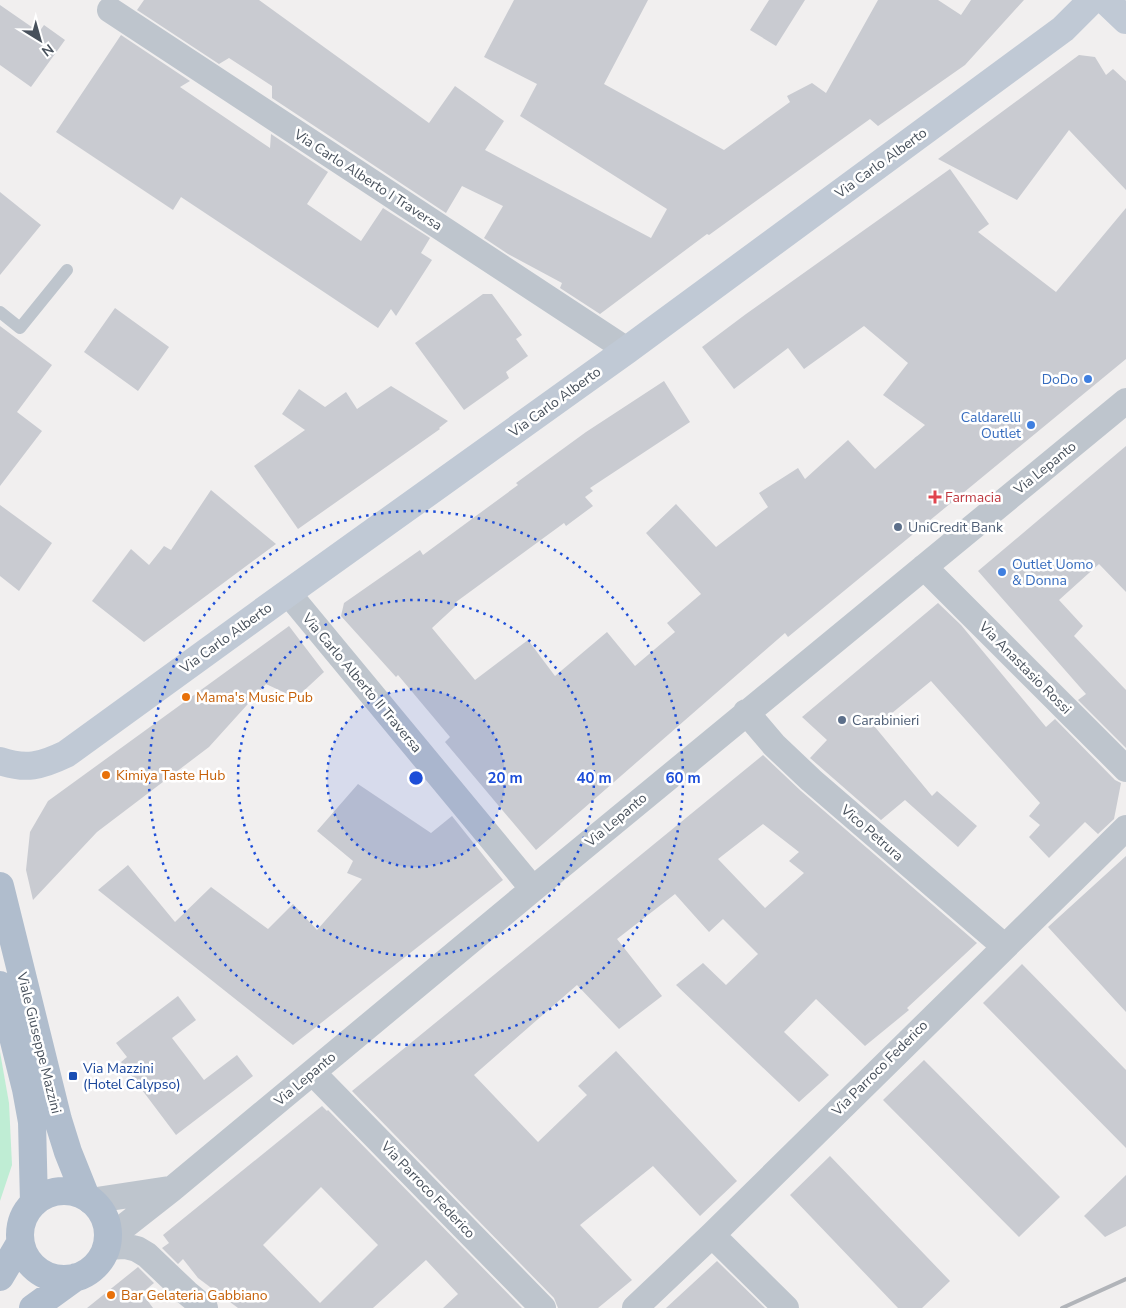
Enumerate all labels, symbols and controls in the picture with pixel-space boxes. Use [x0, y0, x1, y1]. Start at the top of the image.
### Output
north arrow [15, 15, 65, 65]
text: N [38, 39, 57, 61]
street label: Via Carlo Alberto [831, 123, 931, 203]
street label: Via Carlo Alberto I Traversa [289, 124, 446, 235]
street label: Via Carlo Alberto [505, 362, 605, 442]
place label: DoDo [1042, 370, 1078, 389]
marker: DoDo [1082, 373, 1094, 385]
place label: Caldarelli Outlet [961, 408, 1021, 443]
marker: Caldarelli Outlet [1025, 419, 1037, 431]
street label: Via Lepanto [1009, 437, 1080, 500]
place label: Farmacia [945, 488, 1001, 507]
marker: Farmacia [929, 491, 941, 503]
place label: UniCredit Bank [908, 518, 1004, 537]
marker: UniCredit Bank [892, 521, 904, 533]
place label: Outlet Uomo & Donna [1012, 555, 1093, 590]
marker: Outlet Uomo & Donna [996, 566, 1008, 578]
street label: Via Carlo Alberto [176, 598, 276, 678]
street label: Via Carlo Alberto II Traversa [297, 608, 426, 757]
street label: Via Anastasio Rossi [974, 617, 1075, 718]
place label: Mama's Music Pub [196, 688, 313, 707]
marker: Mama's Music Pub [180, 691, 192, 703]
place label: Carabinieri [852, 711, 919, 730]
marker: Carabinieri [836, 714, 848, 726]
place label: Kimiya Taste Hub [116, 766, 225, 785]
text: 20 m [487, 768, 523, 788]
text: 40 m [576, 768, 612, 788]
text: 60 m [665, 768, 701, 788]
marker: Kimiya Taste Hub [100, 769, 112, 781]
centre of rings [407, 769, 425, 787]
street label: Via Lepanto [580, 788, 651, 852]
street label: Vico Petrura [836, 800, 907, 865]
street label: Viale Giuseppe Mazzini [12, 969, 66, 1116]
street label: Via Parroco Federico [827, 1016, 932, 1121]
street label: Via Lepanto [269, 1047, 340, 1111]
place label: Via Mazzini (Hotel Calypso) [82, 1059, 181, 1094]
marker: Via Mazzini (Hotel Calypso) [67, 1070, 79, 1082]
street label: Via Parroco Federico [376, 1137, 479, 1243]
place label: Bar Gelateria Gabbiano [121, 1286, 268, 1305]
marker: Bar Gelateria Gabbiano [105, 1289, 117, 1301]

